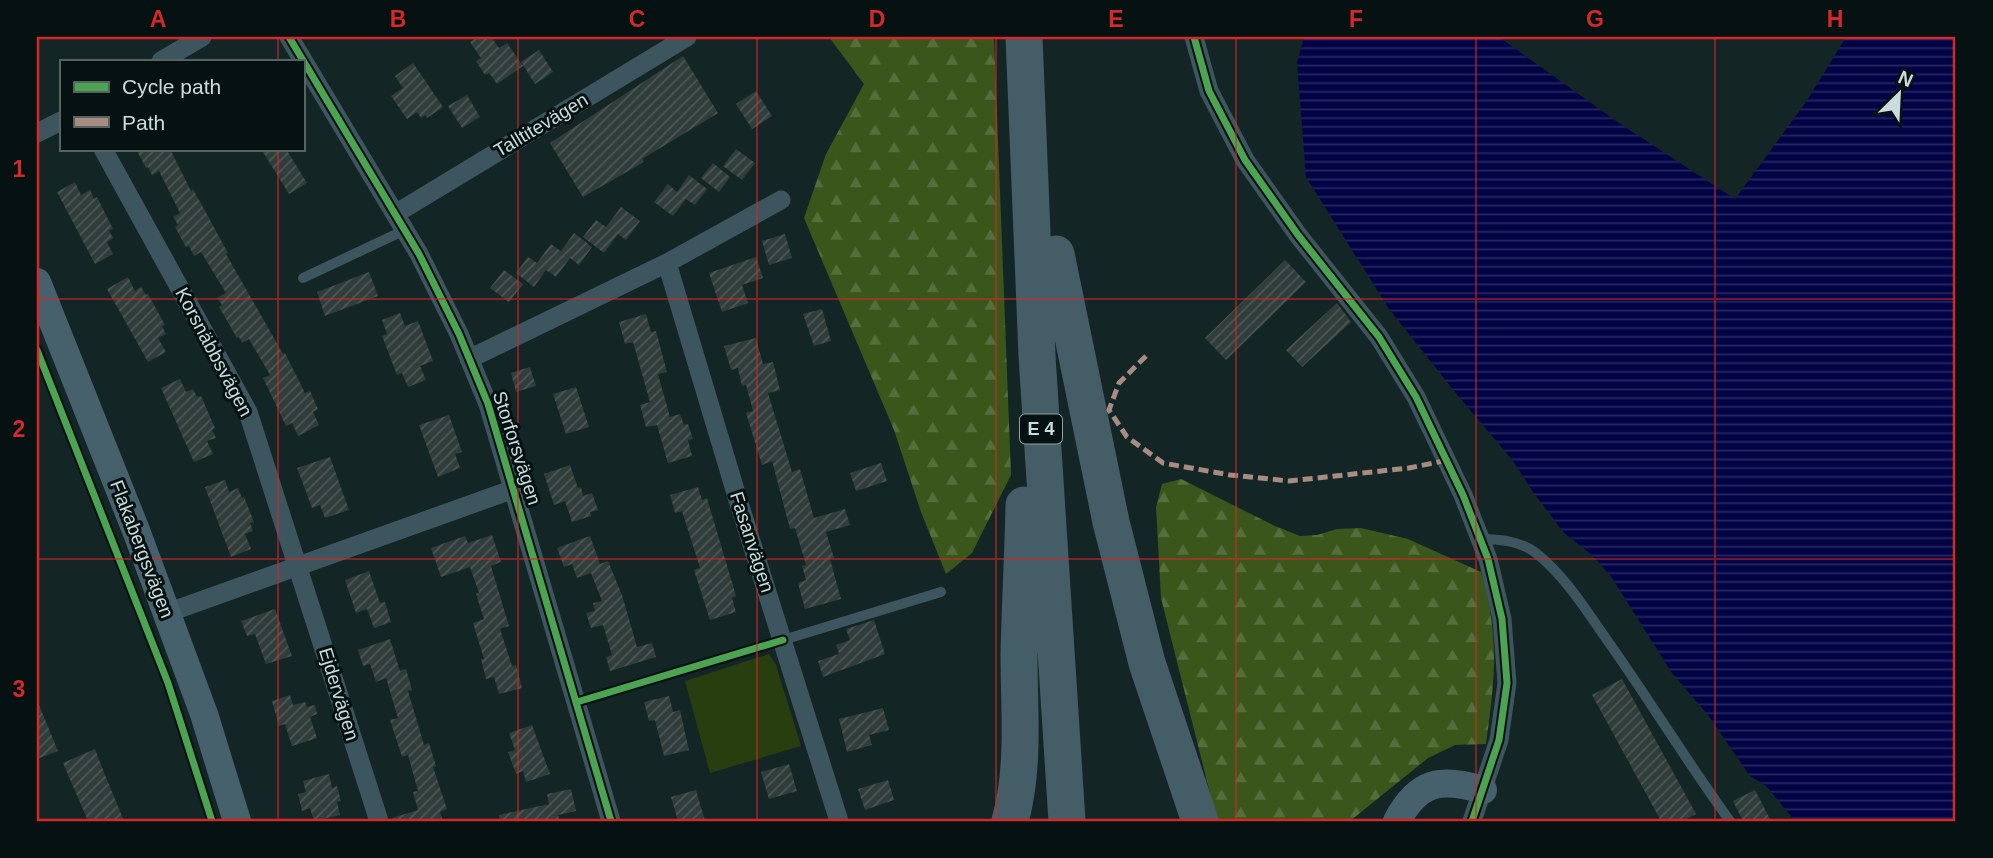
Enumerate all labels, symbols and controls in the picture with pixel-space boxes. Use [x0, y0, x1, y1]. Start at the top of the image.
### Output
text: A [150, 6, 166, 32]
text: B [390, 6, 406, 32]
text: C [629, 6, 645, 32]
text: D [869, 6, 885, 32]
text: E [1108, 6, 1124, 32]
text: F [1349, 6, 1363, 32]
text: G [1586, 6, 1604, 32]
text: H [1827, 6, 1843, 32]
legend [60, 60, 304, 150]
north arrow [1864, 60, 1934, 130]
text: N [1895, 67, 1916, 91]
text: Cycle path [122, 75, 221, 98]
street label: Talltitevägen [490, 89, 592, 161]
text: Path [122, 111, 165, 134]
text: 1 [13, 156, 26, 182]
street label: Korsnäbbsvägen [171, 284, 257, 420]
street label: Storforsvägen [489, 389, 545, 507]
road number: E 4 [1020, 414, 1062, 444]
text: 2 [13, 416, 25, 442]
street label: Flakabergsvägen [106, 477, 178, 621]
street label: Fasanvägen [726, 489, 778, 595]
street label: Ejdervägen [315, 645, 363, 743]
text: 3 [13, 676, 25, 702]

